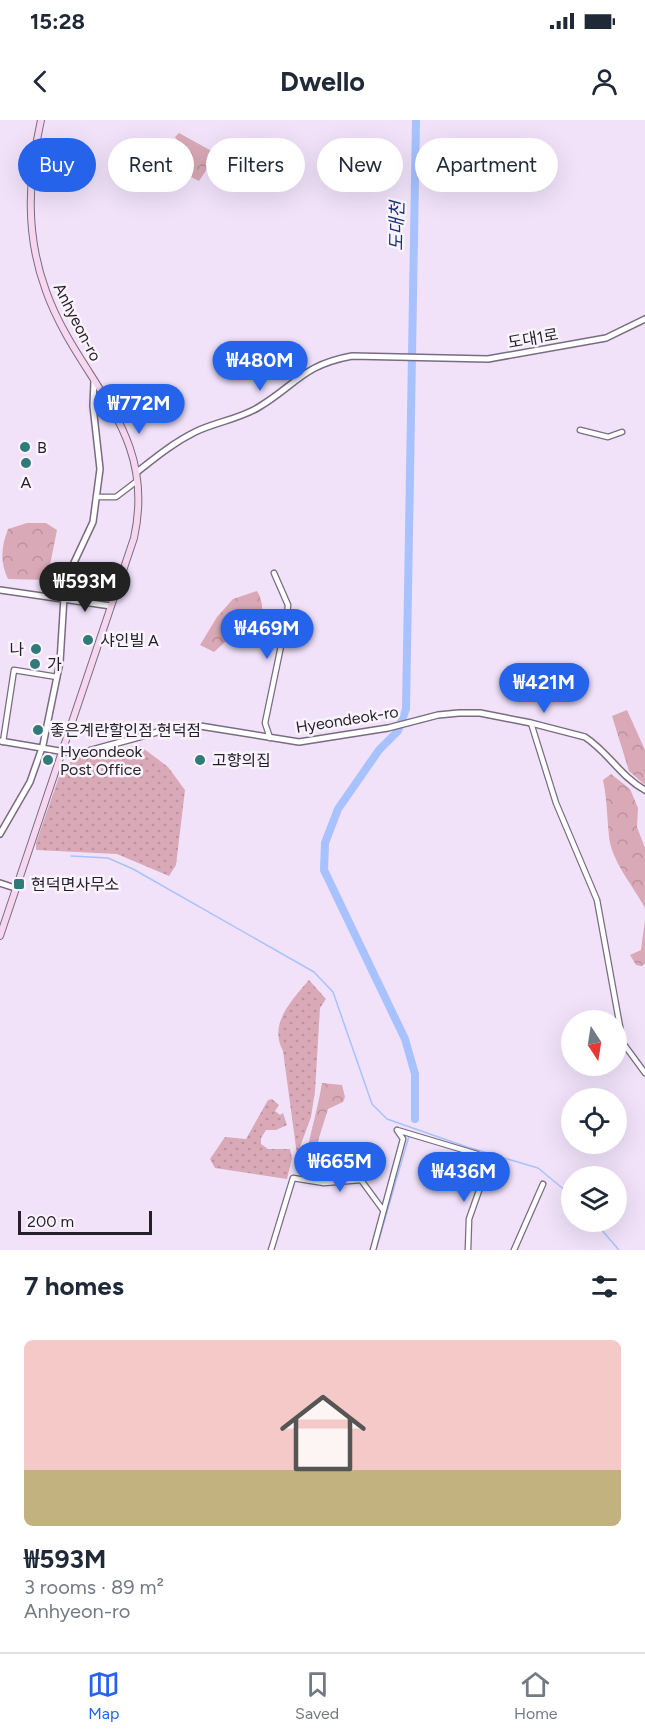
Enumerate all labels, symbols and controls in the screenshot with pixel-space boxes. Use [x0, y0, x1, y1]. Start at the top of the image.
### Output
text: 15:28 [30, 8, 85, 35]
icon: back [24, 65, 57, 98]
text: Dwello [280, 65, 365, 98]
icon: person [588, 65, 621, 98]
chip: Buy [18, 138, 96, 192]
chip: Rent [108, 138, 194, 192]
chip: Filters [206, 138, 305, 192]
chip: New [317, 138, 403, 192]
chip: Apartment [415, 138, 558, 192]
water label: 도대천 [386, 199, 408, 251]
street label: Anhyeon-ro [50, 280, 105, 364]
street label: 도대1로 [506, 325, 560, 352]
pin: ₩480M [218, 341, 302, 392]
text: ₩480M [227, 348, 293, 372]
pin: ₩772M [97, 384, 181, 435]
text: ₩772M [108, 391, 170, 415]
place label: B [37, 438, 47, 457]
marker: B [18, 440, 32, 454]
marker: A [19, 456, 33, 470]
place label: A [21, 473, 32, 492]
pin: ₩593M [43, 562, 127, 613]
text: ₩593M [53, 569, 117, 593]
pin: ₩469M [225, 609, 309, 660]
text: ₩469M [235, 616, 299, 640]
place label: 샤인빌 A [100, 631, 159, 650]
marker: 샤인빌 A [81, 633, 95, 647]
place label: 나 [9, 640, 24, 659]
marker: 나 [29, 642, 43, 656]
place label: 가 [47, 655, 62, 674]
marker: 가 [28, 657, 42, 671]
pin: ₩421M [502, 663, 586, 714]
text: ₩421M [513, 670, 575, 694]
street label: Hyeondeok-ro [294, 702, 400, 737]
place label: 좋은계란할인점 현덕점 [50, 721, 201, 740]
marker: 좋은계란할인점 현덕점 [31, 723, 45, 737]
place label: Hyeondeok Post Office [60, 742, 143, 779]
place label: 고향의집 [212, 751, 271, 770]
marker: Hyeondeok Post Office [41, 753, 55, 767]
marker: 고향의집 [193, 753, 207, 767]
place label: 현덕면사무소 [31, 875, 119, 894]
marker: 현덕면사무소 [12, 877, 26, 891]
north arrow [561, 1010, 627, 1076]
map controls [561, 1010, 627, 1232]
button: locate [561, 1088, 627, 1154]
pin: ₩665M [298, 1142, 382, 1193]
text: ₩665M [308, 1149, 372, 1173]
pin: ₩436M [422, 1152, 506, 1203]
text: ₩436M [432, 1159, 496, 1183]
button: layers [561, 1166, 627, 1232]
scale bar [18, 1208, 152, 1236]
text: 200 m [27, 1212, 74, 1231]
text: 7 homes [24, 1270, 124, 1302]
icon: filters [588, 1270, 621, 1303]
icon: home [269, 1379, 377, 1487]
text: ₩593M [24, 1543, 106, 1575]
text: 3 rooms · 89 m² [24, 1575, 164, 1599]
text: Anhyeon-ro [24, 1599, 130, 1623]
tab: Map [87, 1668, 120, 1723]
tab: Saved [295, 1668, 339, 1723]
tab: Home [514, 1668, 558, 1723]

